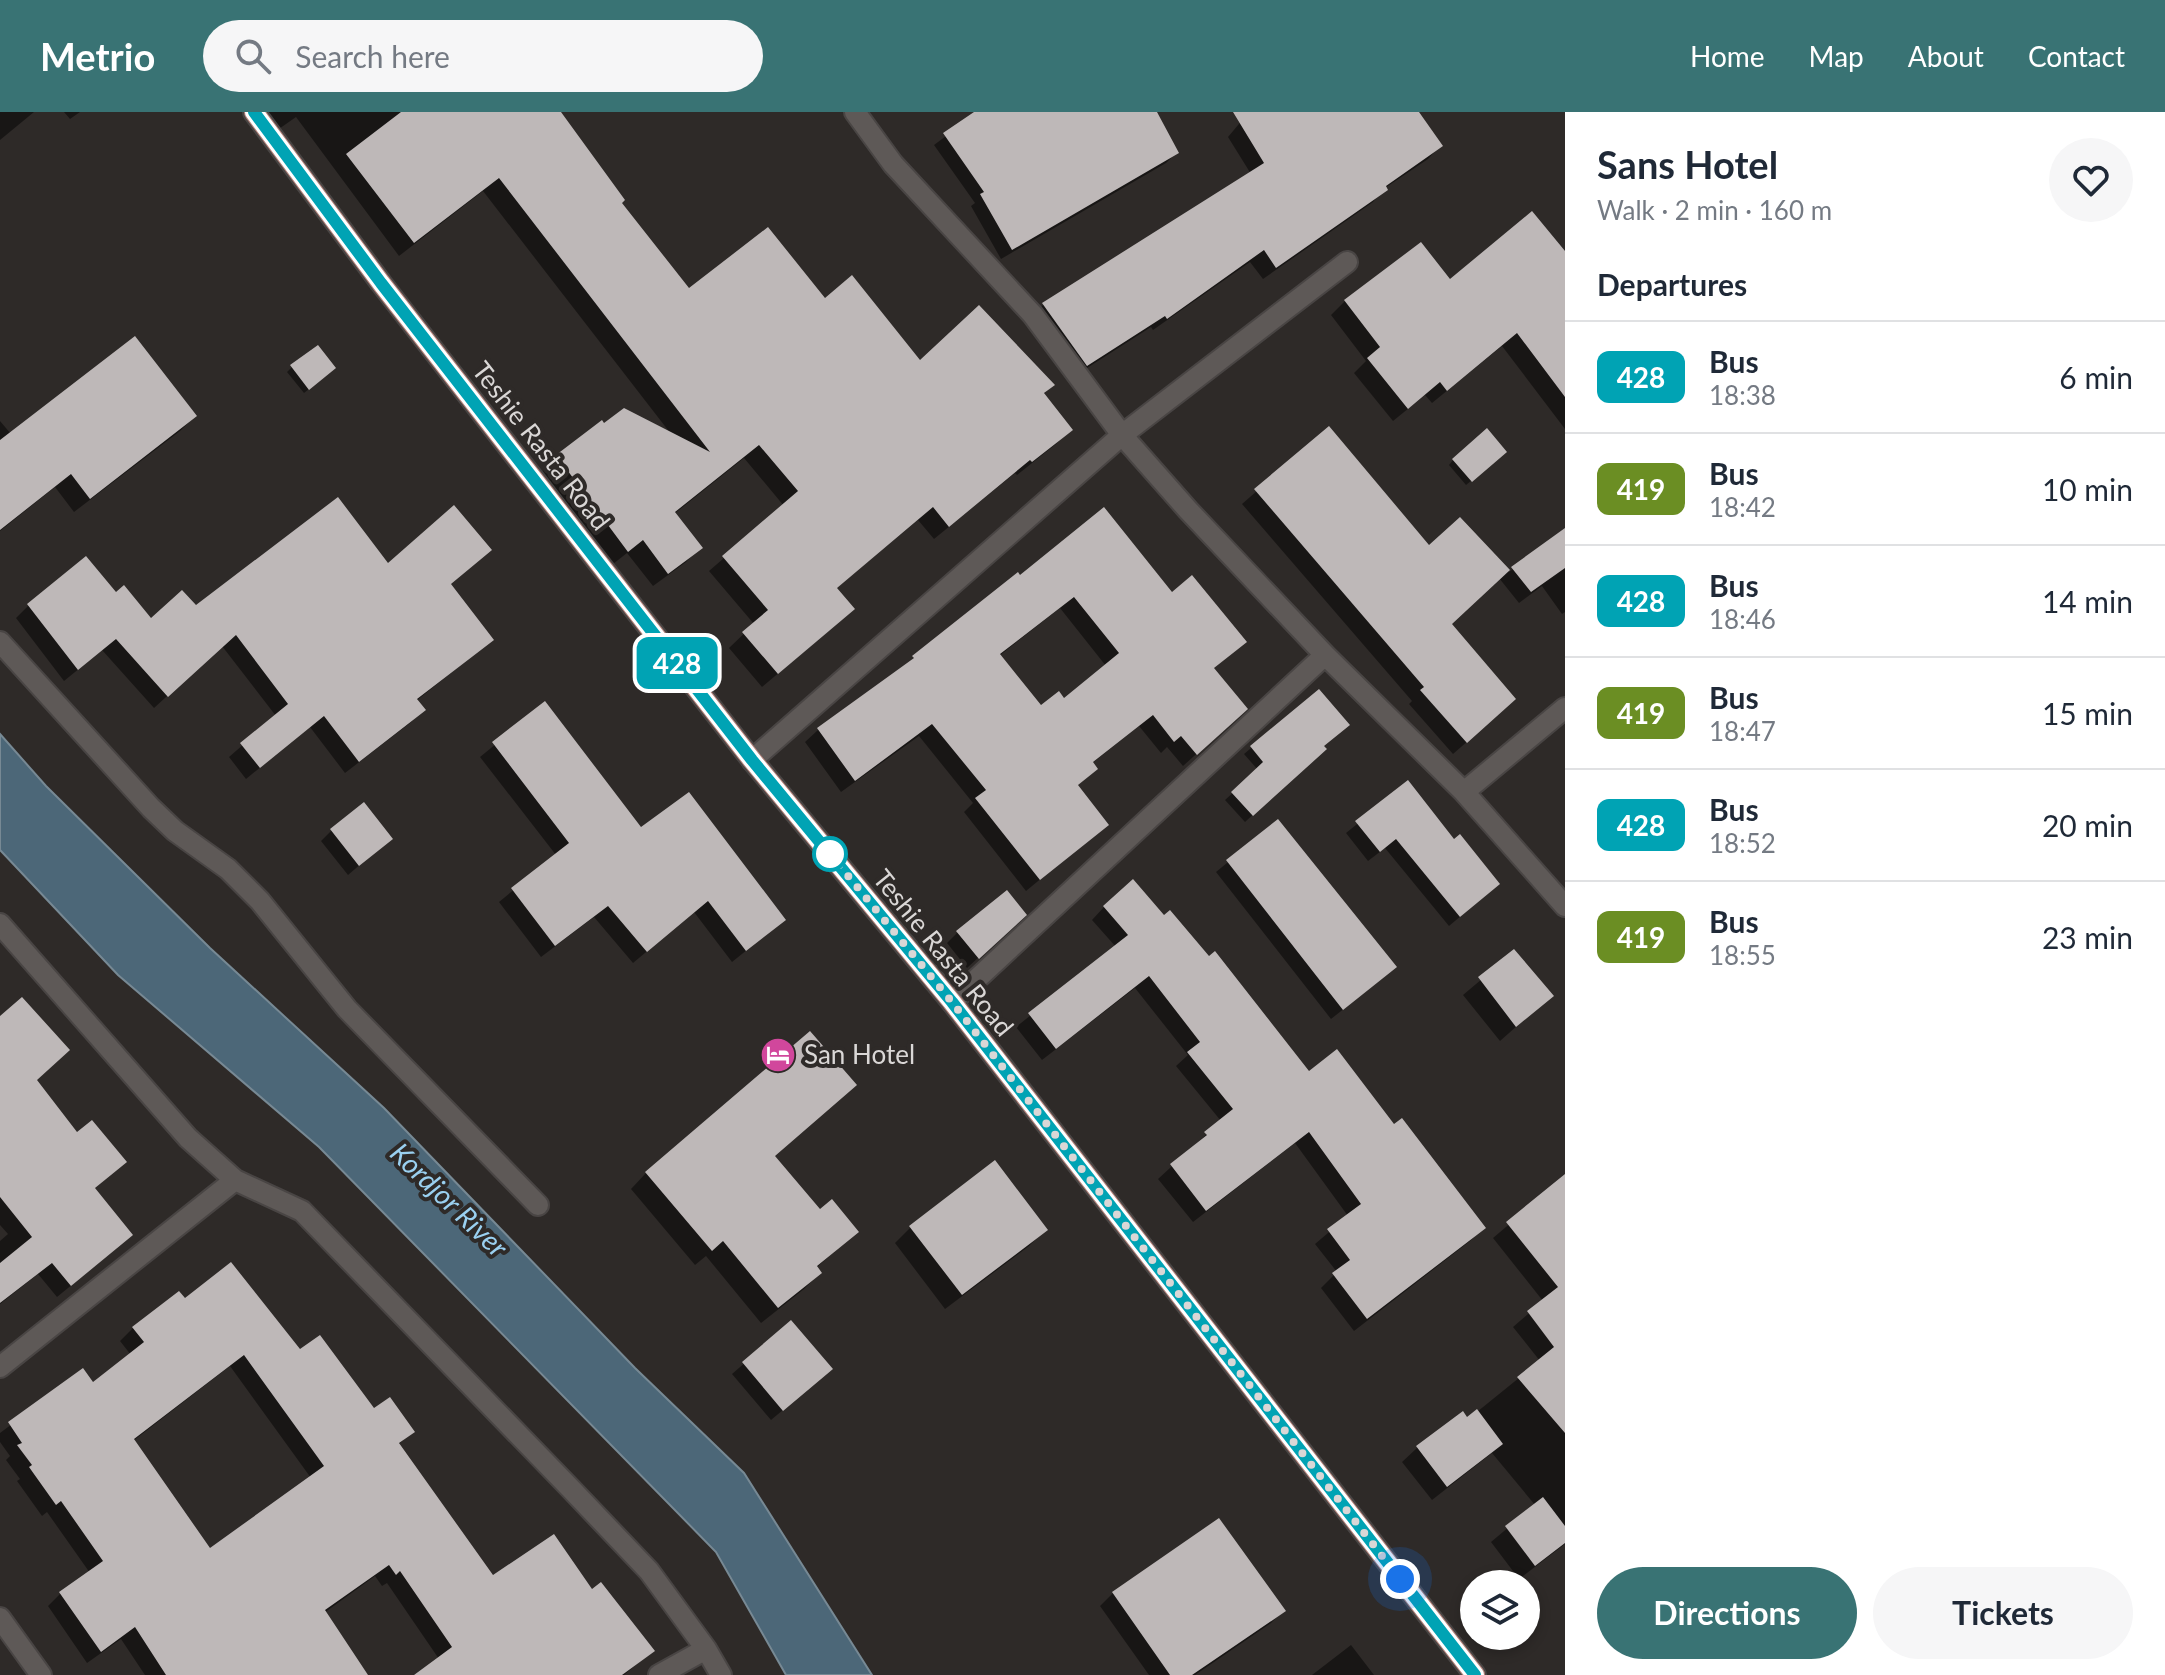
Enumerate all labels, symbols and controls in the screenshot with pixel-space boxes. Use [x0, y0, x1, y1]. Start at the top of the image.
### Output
search box [203, 20, 763, 92]
text: Metrio [40, 33, 155, 79]
icon: search [231, 34, 275, 78]
text: Search here [295, 38, 450, 74]
text: Home [1690, 39, 1765, 73]
text: Map [1809, 39, 1864, 73]
text: About [1908, 39, 1984, 73]
text: Contact [2028, 39, 2125, 73]
button: heart [2049, 138, 2133, 222]
text: Sans Hotel [1597, 141, 1778, 187]
text: Walk · 2 min · 160 m [1597, 194, 1832, 226]
text: Departures [1597, 266, 1747, 302]
text: Bus [1709, 343, 1759, 379]
street label: Teshie Rasta Road [466, 355, 618, 536]
text: 6 min [2059, 359, 2133, 395]
text: 428 [1617, 360, 1665, 394]
text: 18:38 [1709, 379, 1776, 411]
text: Bus [1709, 455, 1759, 491]
text: 10 min [2042, 471, 2133, 507]
text: 419 [1617, 472, 1665, 506]
text: 18:42 [1709, 491, 1776, 523]
text: Bus [1709, 567, 1759, 603]
text: 14 min [2042, 583, 2133, 619]
text: 428 [1617, 584, 1665, 618]
text: 18:46 [1709, 603, 1776, 635]
line badge: 428 [631, 637, 723, 689]
text: 428 [653, 646, 701, 680]
text: Bus [1709, 679, 1759, 715]
text: 15 min [2042, 695, 2133, 731]
text: 419 [1617, 696, 1665, 730]
text: 18:47 [1709, 715, 1776, 747]
text: Bus [1709, 791, 1759, 827]
text: 20 min [2042, 807, 2133, 843]
text: 428 [1617, 808, 1665, 842]
text: 18:52 [1709, 827, 1776, 859]
unlabelled marker [813, 837, 847, 871]
street label: Teshie Rasta Road [867, 863, 1021, 1042]
text: Bus [1709, 903, 1759, 939]
text: 23 min [2042, 919, 2133, 955]
text: 419 [1617, 920, 1665, 954]
text: 18:55 [1709, 939, 1776, 971]
hotel icon: San Hotel [759, 1036, 797, 1074]
place label: San Hotel [804, 1038, 915, 1070]
water label: Kordjor River [384, 1135, 516, 1264]
your location [1380, 1559, 1420, 1599]
button: Directions [1597, 1567, 1857, 1659]
button: Tickets [1873, 1567, 2133, 1659]
map controls [1460, 1570, 1540, 1650]
button: layers [1460, 1570, 1540, 1650]

